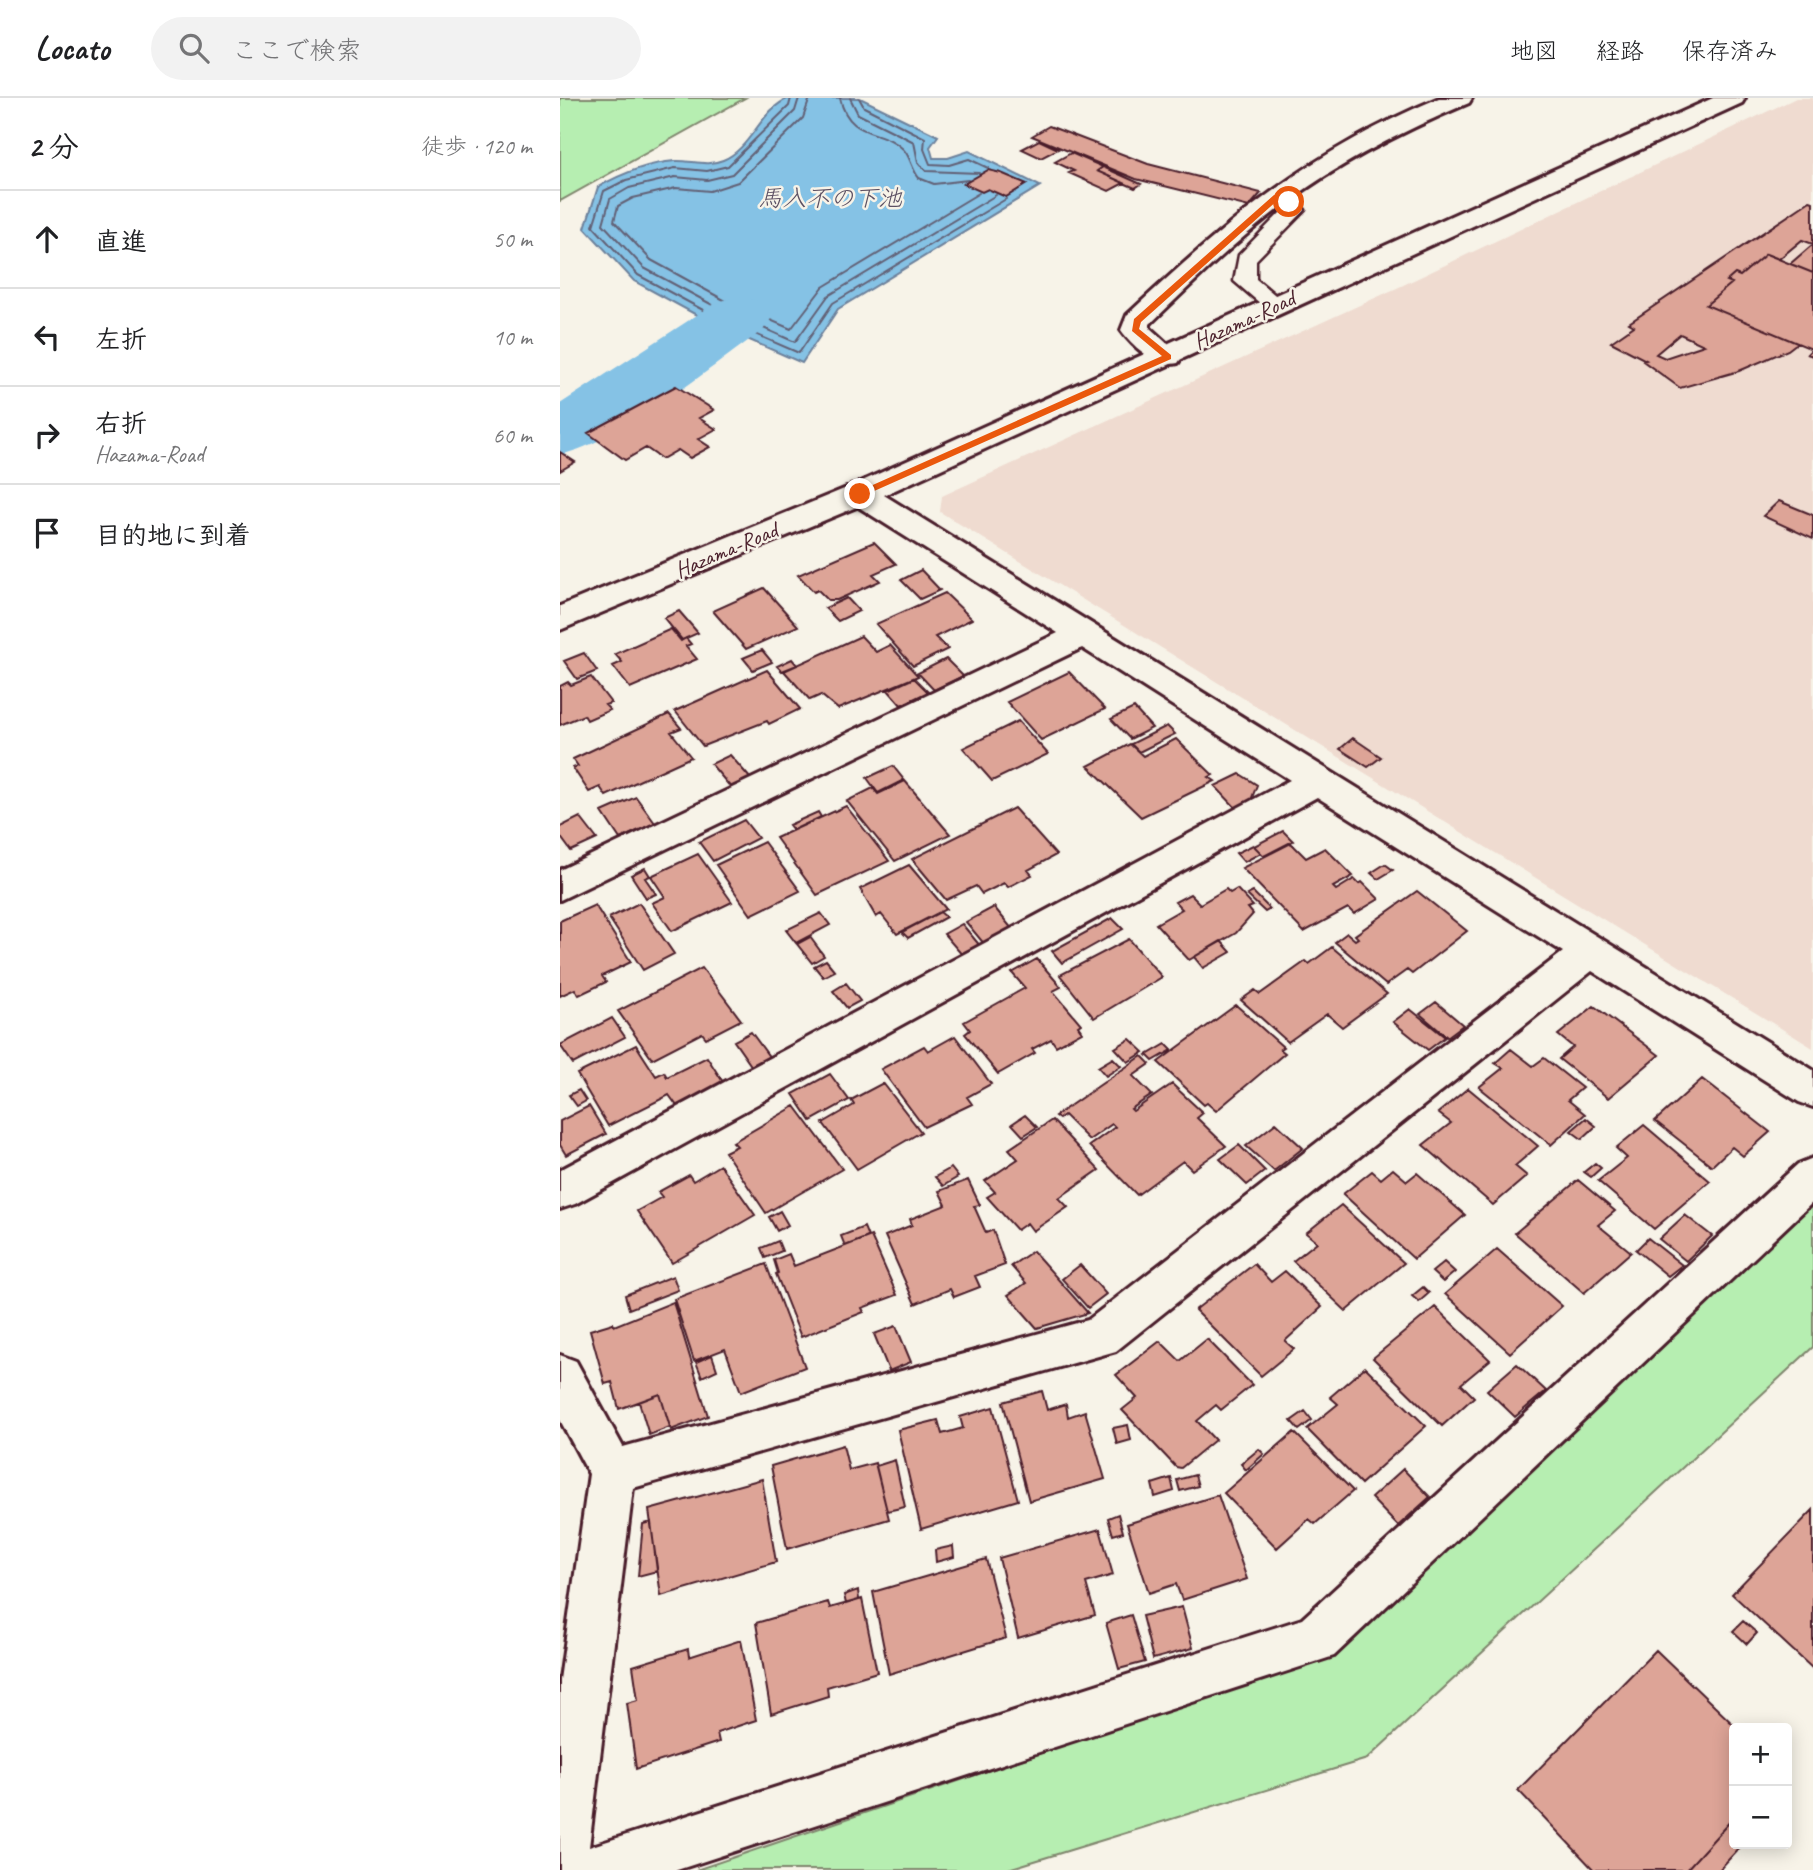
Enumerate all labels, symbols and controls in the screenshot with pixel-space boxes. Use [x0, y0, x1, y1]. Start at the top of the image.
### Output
search box [151, 17, 641, 80]
text: Locato [35, 27, 109, 69]
icon: search [175, 29, 213, 67]
text: ここで検索 [231, 34, 361, 67]
text: 地図 [1510, 36, 1558, 66]
text: 経路 [1596, 36, 1644, 66]
text: 保存済み [1682, 36, 1778, 66]
text: 2 分 [28, 128, 79, 166]
text: 徒歩 · 120 m [421, 132, 532, 161]
water label: 馬入不の下池 [758, 183, 903, 213]
route start [1273, 186, 1304, 217]
icon: ahead [28, 220, 66, 258]
text: 直進 [95, 225, 147, 258]
text: 50 m [493, 225, 532, 254]
street label: Hazama-Road [1188, 282, 1303, 356]
icon: left [28, 318, 66, 356]
text: 左折 [95, 323, 147, 356]
text: 10 m [493, 323, 532, 352]
text: 右折 [95, 407, 147, 440]
icon: right [28, 416, 66, 454]
text: 60 m [493, 421, 532, 450]
text: Hazama-Road [95, 440, 204, 469]
route end [844, 478, 875, 509]
icon: arrive [28, 514, 66, 552]
street label: Hazama-Road [670, 514, 785, 585]
text: 目的地に到着 [95, 519, 251, 552]
map controls [1729, 1723, 1792, 1849]
button: + [1729, 1723, 1792, 1786]
button: − [1729, 1786, 1792, 1849]

